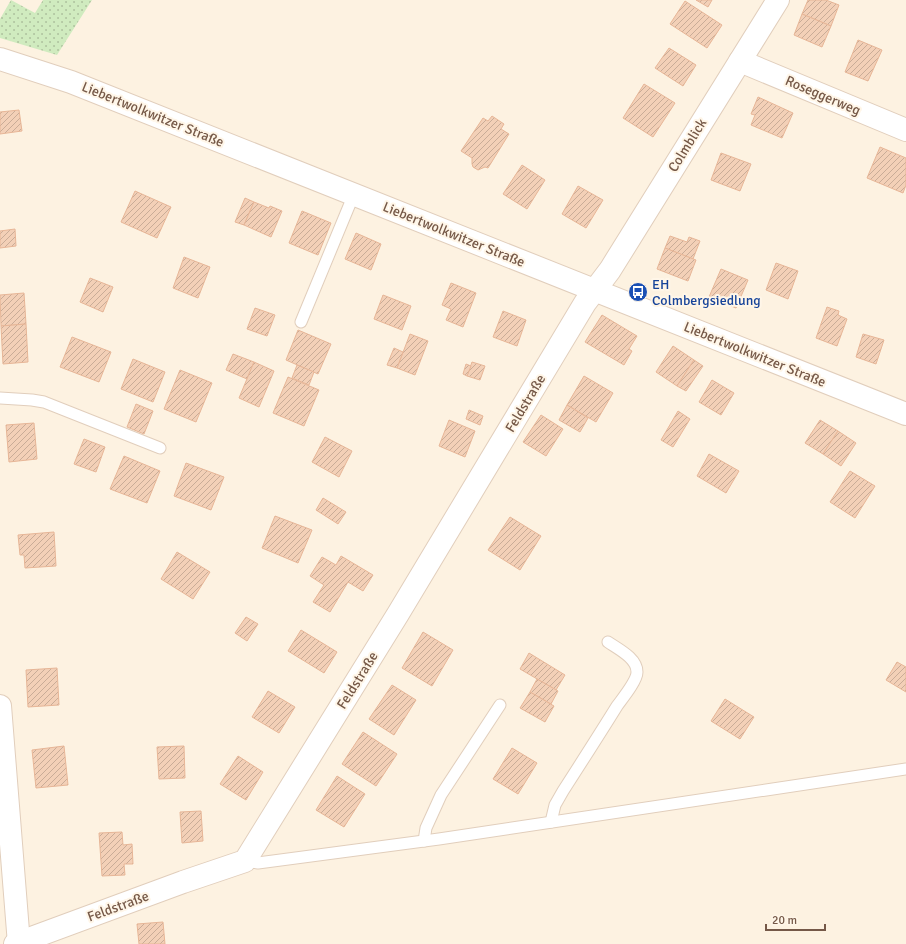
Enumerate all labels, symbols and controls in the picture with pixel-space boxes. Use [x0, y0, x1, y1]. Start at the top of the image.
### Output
street label: Roseggerweg [783, 72, 863, 119]
street label: Liebertwolkwitzer Straße [79, 78, 226, 151]
street label: Colmblick [664, 115, 710, 175]
street label: Liebertwolkwitzer Straße [380, 198, 527, 271]
place label: EH Colmbergsiedlung [652, 276, 761, 309]
bus stop icon: EH Colmbergsiedlung [627, 281, 649, 303]
street label: Liebertwolkwitzer Straße [681, 318, 828, 391]
street label: Feldstraße [502, 371, 549, 435]
street label: Feldstraße [333, 648, 382, 712]
street label: Feldstraße [85, 887, 151, 925]
scale bar [766, 906, 825, 932]
text: 20 m [772, 913, 797, 928]

